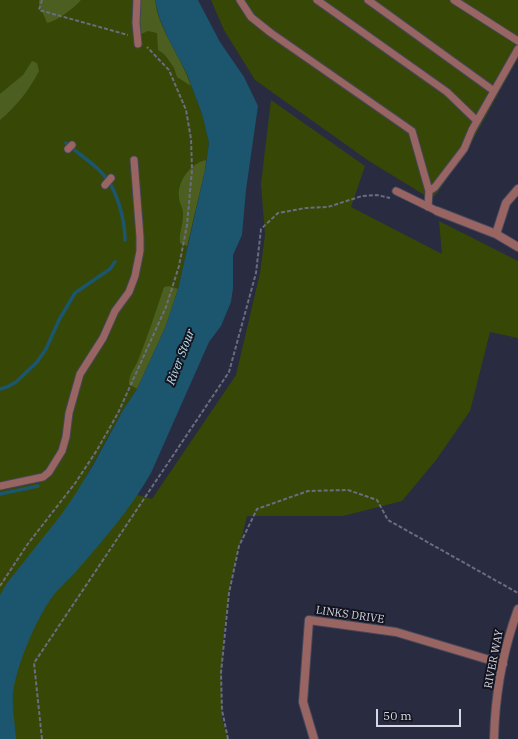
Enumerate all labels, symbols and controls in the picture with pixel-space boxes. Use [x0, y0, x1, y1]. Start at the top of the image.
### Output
water label: River Stour [164, 327, 198, 387]
street label: LINKS DRIVE [315, 604, 385, 626]
street label: RIVER WAY [482, 628, 506, 690]
scale bar [378, 701, 463, 727]
text: 50 m [383, 708, 412, 723]

